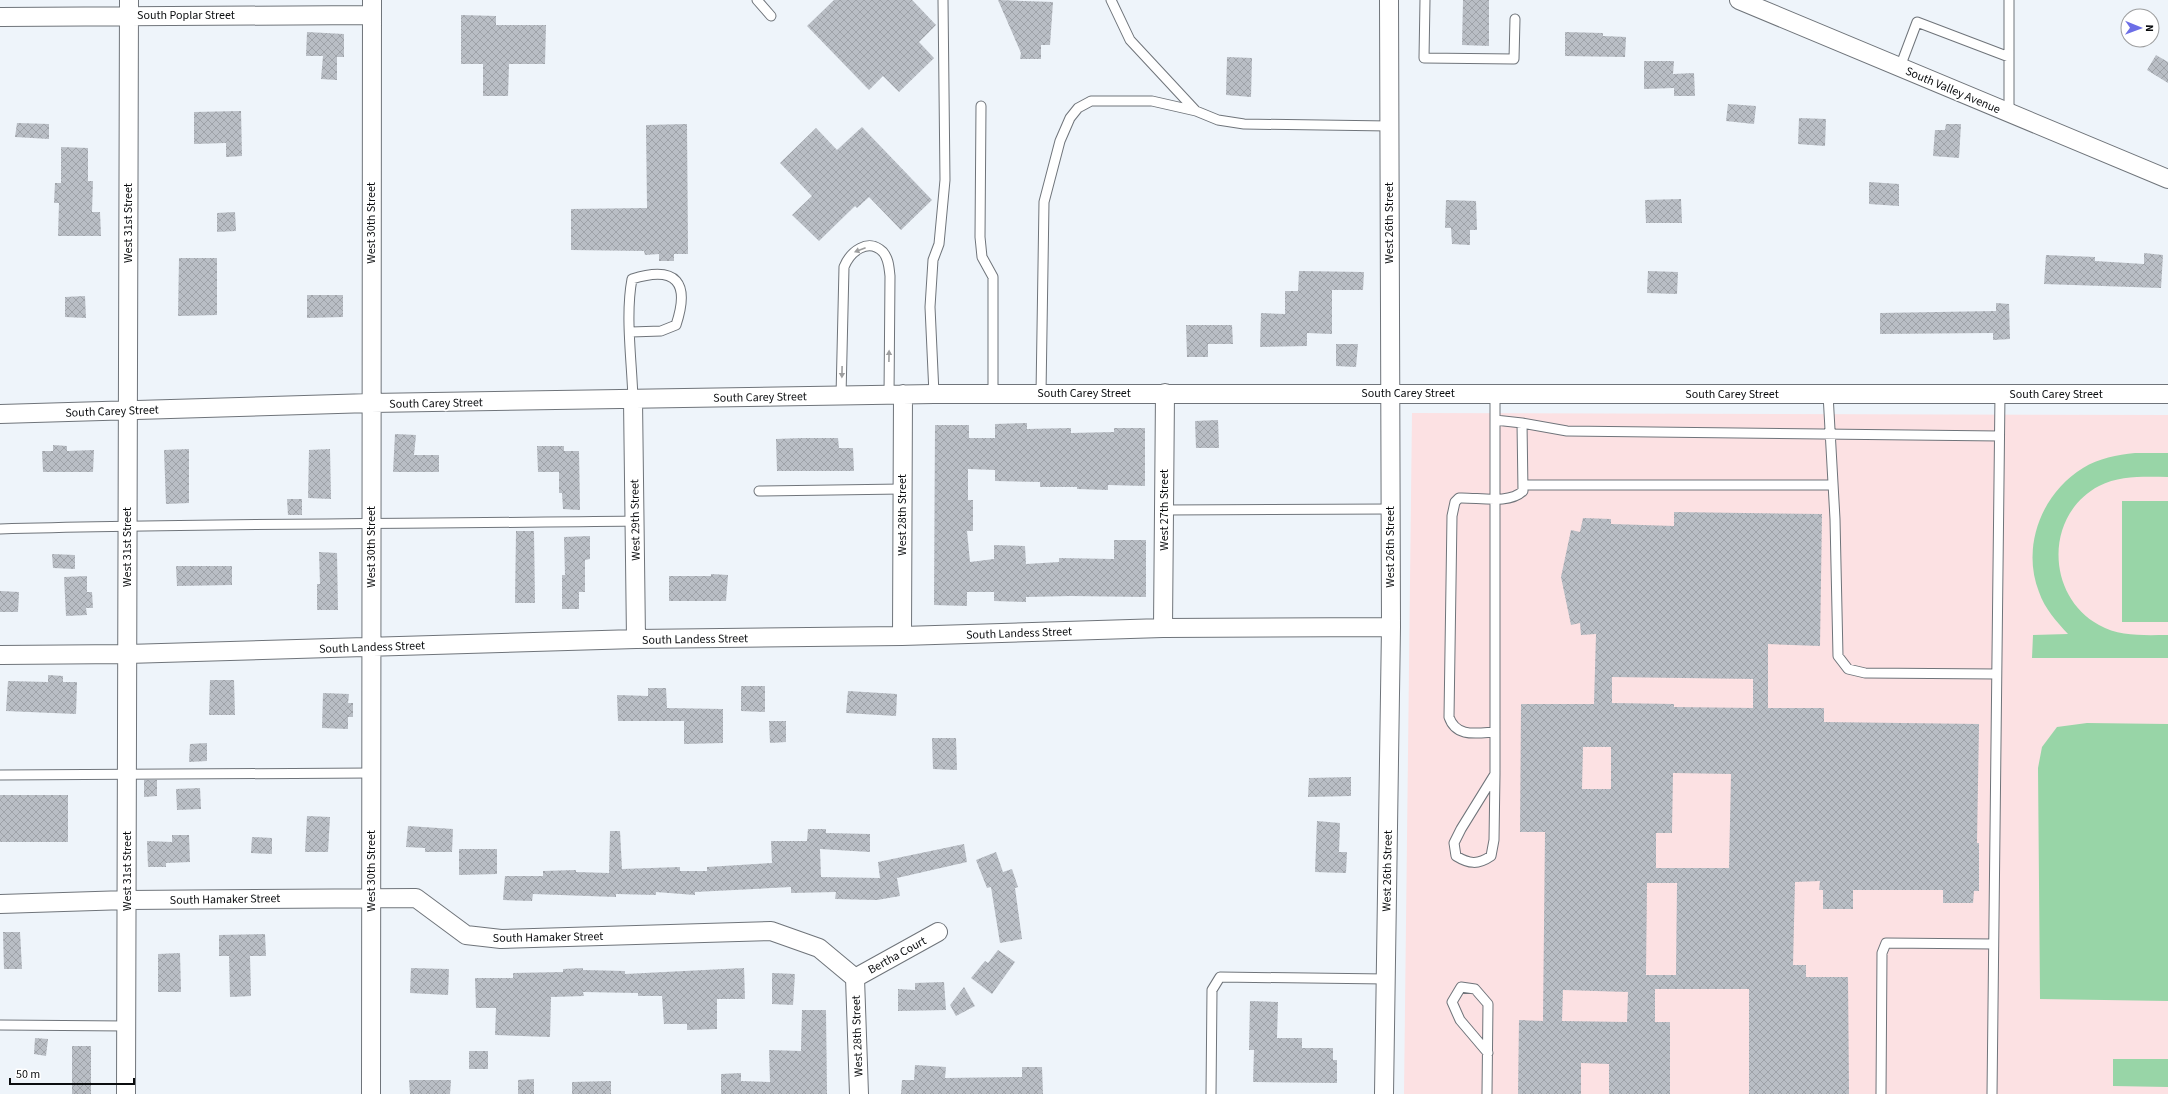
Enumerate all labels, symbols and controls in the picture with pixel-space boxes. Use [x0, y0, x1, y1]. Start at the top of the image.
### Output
street label: South Poplar Street [137, 7, 235, 24]
north arrow [2120, 8, 2160, 48]
text: N [2142, 24, 2157, 32]
street label: South Valley Avenue [1903, 63, 2003, 118]
street label: West 30th Street [363, 182, 380, 264]
street label: West 26th Street [1381, 182, 1398, 264]
street label: West 31st Street [120, 183, 137, 263]
one-way arrow [853, 247, 865, 253]
one-way arrow [886, 349, 892, 362]
one-way arrow [839, 366, 845, 379]
street label: South Carey Street [1037, 385, 1131, 402]
street label: South Carey Street [1361, 385, 1455, 402]
street label: South Carey Street [1685, 386, 1779, 403]
street label: South Carey Street [2009, 386, 2103, 403]
street label: South Carey Street [713, 388, 807, 407]
street label: South Carey Street [389, 394, 483, 413]
street label: South Carey Street [65, 401, 159, 422]
street label: West 27th Street [1156, 469, 1173, 551]
street label: West 28th Street [894, 474, 911, 556]
street label: West 29th Street [626, 479, 645, 561]
street label: West 30th Street [363, 506, 380, 588]
street label: West 26th Street [1382, 506, 1399, 588]
street label: West 31st Street [119, 507, 136, 587]
street label: South Landess Street [966, 623, 1072, 644]
street label: South Landess Street [642, 630, 748, 649]
street label: South Landess Street [319, 637, 425, 658]
street label: West 30th Street [363, 830, 380, 912]
street label: West 26th Street [1378, 830, 1397, 912]
street label: West 31st Street [119, 831, 136, 911]
street label: South Hamaker Street [170, 890, 280, 909]
street label: South Hamaker Street [493, 928, 603, 947]
street label: Bertha Court [865, 932, 929, 978]
street label: West 28th Street [848, 995, 867, 1077]
scale bar [10, 1060, 134, 1086]
text: 50 m [16, 1066, 40, 1083]

